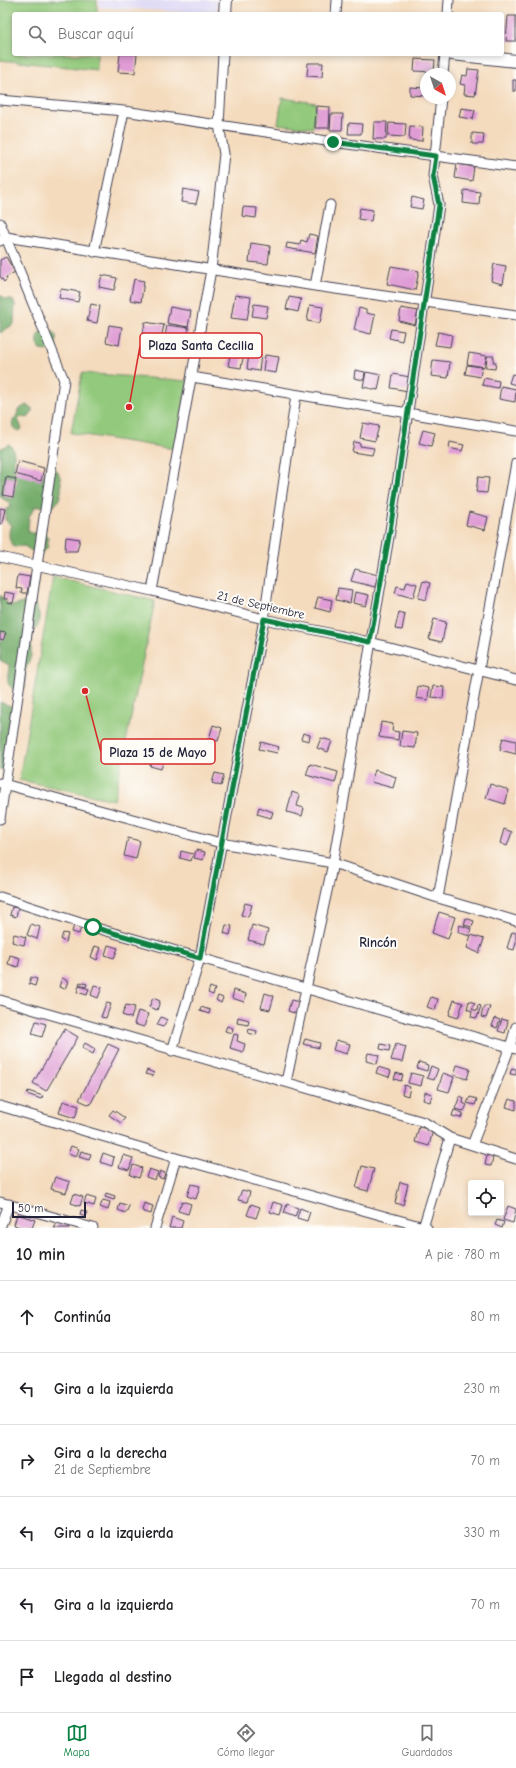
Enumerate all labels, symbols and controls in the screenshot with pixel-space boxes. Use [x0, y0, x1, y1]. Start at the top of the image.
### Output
search box [12, 12, 504, 56]
icon: search [26, 23, 48, 45]
text: Buscar aquí [58, 25, 134, 43]
north arrow [420, 68, 456, 104]
route end [324, 133, 342, 151]
callout: Plaza Santa Cecilia [140, 333, 262, 358]
text: Plaza Santa Cecilia [148, 338, 254, 353]
street label: 21 de Septiembre [216, 588, 306, 622]
callout: Plaza 15 de Mayo [101, 739, 215, 764]
text: Plaza 15 de Mayo [109, 745, 207, 760]
route start [84, 918, 102, 936]
district label: Rincón [359, 935, 397, 950]
map controls [468, 1180, 504, 1216]
button: locate [468, 1180, 504, 1216]
scale bar [12, 1200, 86, 1219]
text: 50 m [18, 1202, 43, 1215]
text: 10 min [16, 1245, 65, 1264]
text: A pie · 780 m [425, 1247, 500, 1262]
icon: ahead [16, 1306, 38, 1328]
text: Continúa [54, 1308, 111, 1326]
text: 80 m [470, 1309, 500, 1324]
icon: left [16, 1378, 38, 1400]
text: Gira a la izquierda [54, 1380, 174, 1398]
text: 230 m [464, 1381, 500, 1396]
text: Gira a la derecha [54, 1444, 167, 1462]
icon: right [16, 1450, 38, 1472]
text: 70 m [471, 1453, 500, 1468]
text: 21 de Septiembre [54, 1462, 151, 1477]
icon: left [16, 1522, 38, 1544]
text: Gira a la izquierda [54, 1524, 174, 1542]
text: 330 m [464, 1525, 500, 1540]
icon: left [16, 1594, 38, 1616]
text: Gira a la izquierda [54, 1596, 174, 1614]
text: 70 m [471, 1597, 500, 1612]
icon: arrive [16, 1666, 38, 1688]
text: Llegada al destino [54, 1668, 172, 1686]
tab: Mapa [64, 1722, 90, 1759]
tab: Cómo llegar [217, 1722, 274, 1759]
tab: Guardados [402, 1722, 452, 1759]

